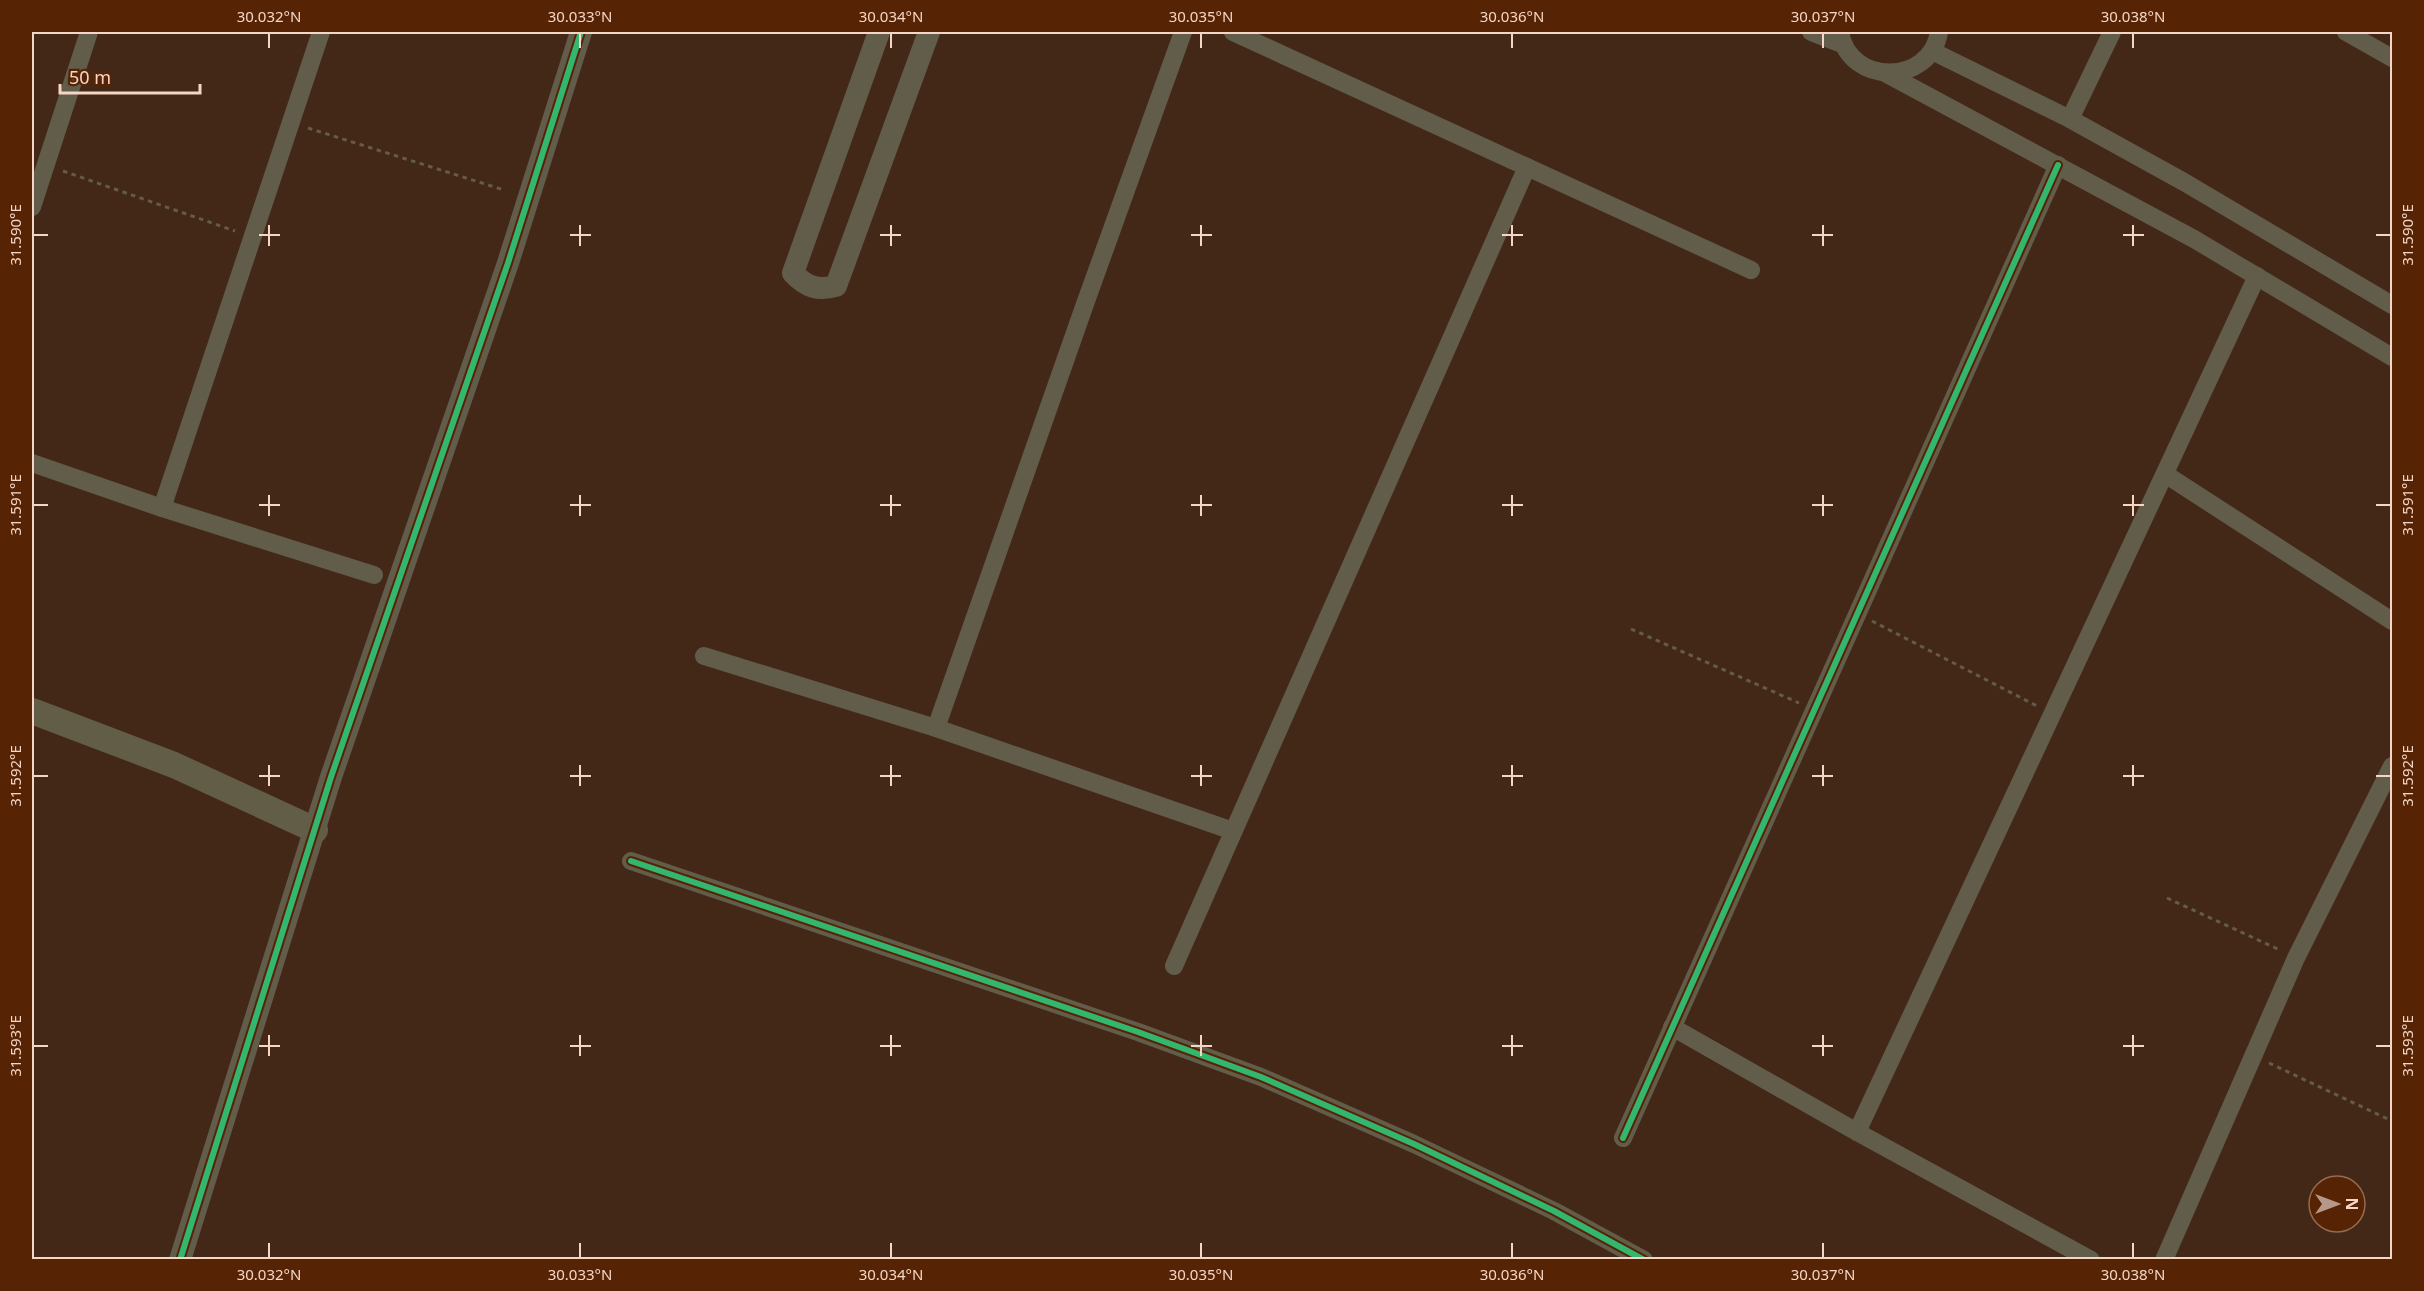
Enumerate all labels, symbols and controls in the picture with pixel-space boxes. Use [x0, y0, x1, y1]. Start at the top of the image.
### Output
text: 30.032°N [237, 6, 301, 26]
text: 30.033°N [548, 6, 612, 26]
text: 30.034°N [859, 6, 923, 26]
text: 30.035°N [1169, 6, 1233, 26]
text: 30.036°N [1480, 6, 1544, 26]
text: 30.037°N [1791, 6, 1855, 26]
text: 30.038°N [2101, 6, 2165, 26]
scale bar [60, 57, 200, 95]
text: 50 m [69, 65, 111, 89]
text: 31.590°E [5, 204, 25, 266]
text: 31.590°E [2397, 204, 2417, 266]
text: 31.591°E [5, 474, 25, 536]
text: 31.591°E [2397, 474, 2417, 536]
text: 31.592°E [5, 745, 25, 807]
text: 31.592°E [2397, 745, 2417, 807]
text: 31.593°E [5, 1015, 25, 1077]
text: 31.593°E [2397, 1015, 2417, 1077]
north arrow [2307, 1174, 2367, 1234]
text: N [2341, 1197, 2363, 1211]
text: 30.032°N [237, 1264, 301, 1284]
text: 30.033°N [548, 1264, 612, 1284]
text: 30.034°N [859, 1264, 923, 1284]
text: 30.035°N [1169, 1264, 1233, 1284]
text: 30.036°N [1480, 1264, 1544, 1284]
text: 30.037°N [1791, 1264, 1855, 1284]
text: 30.038°N [2101, 1264, 2165, 1284]

